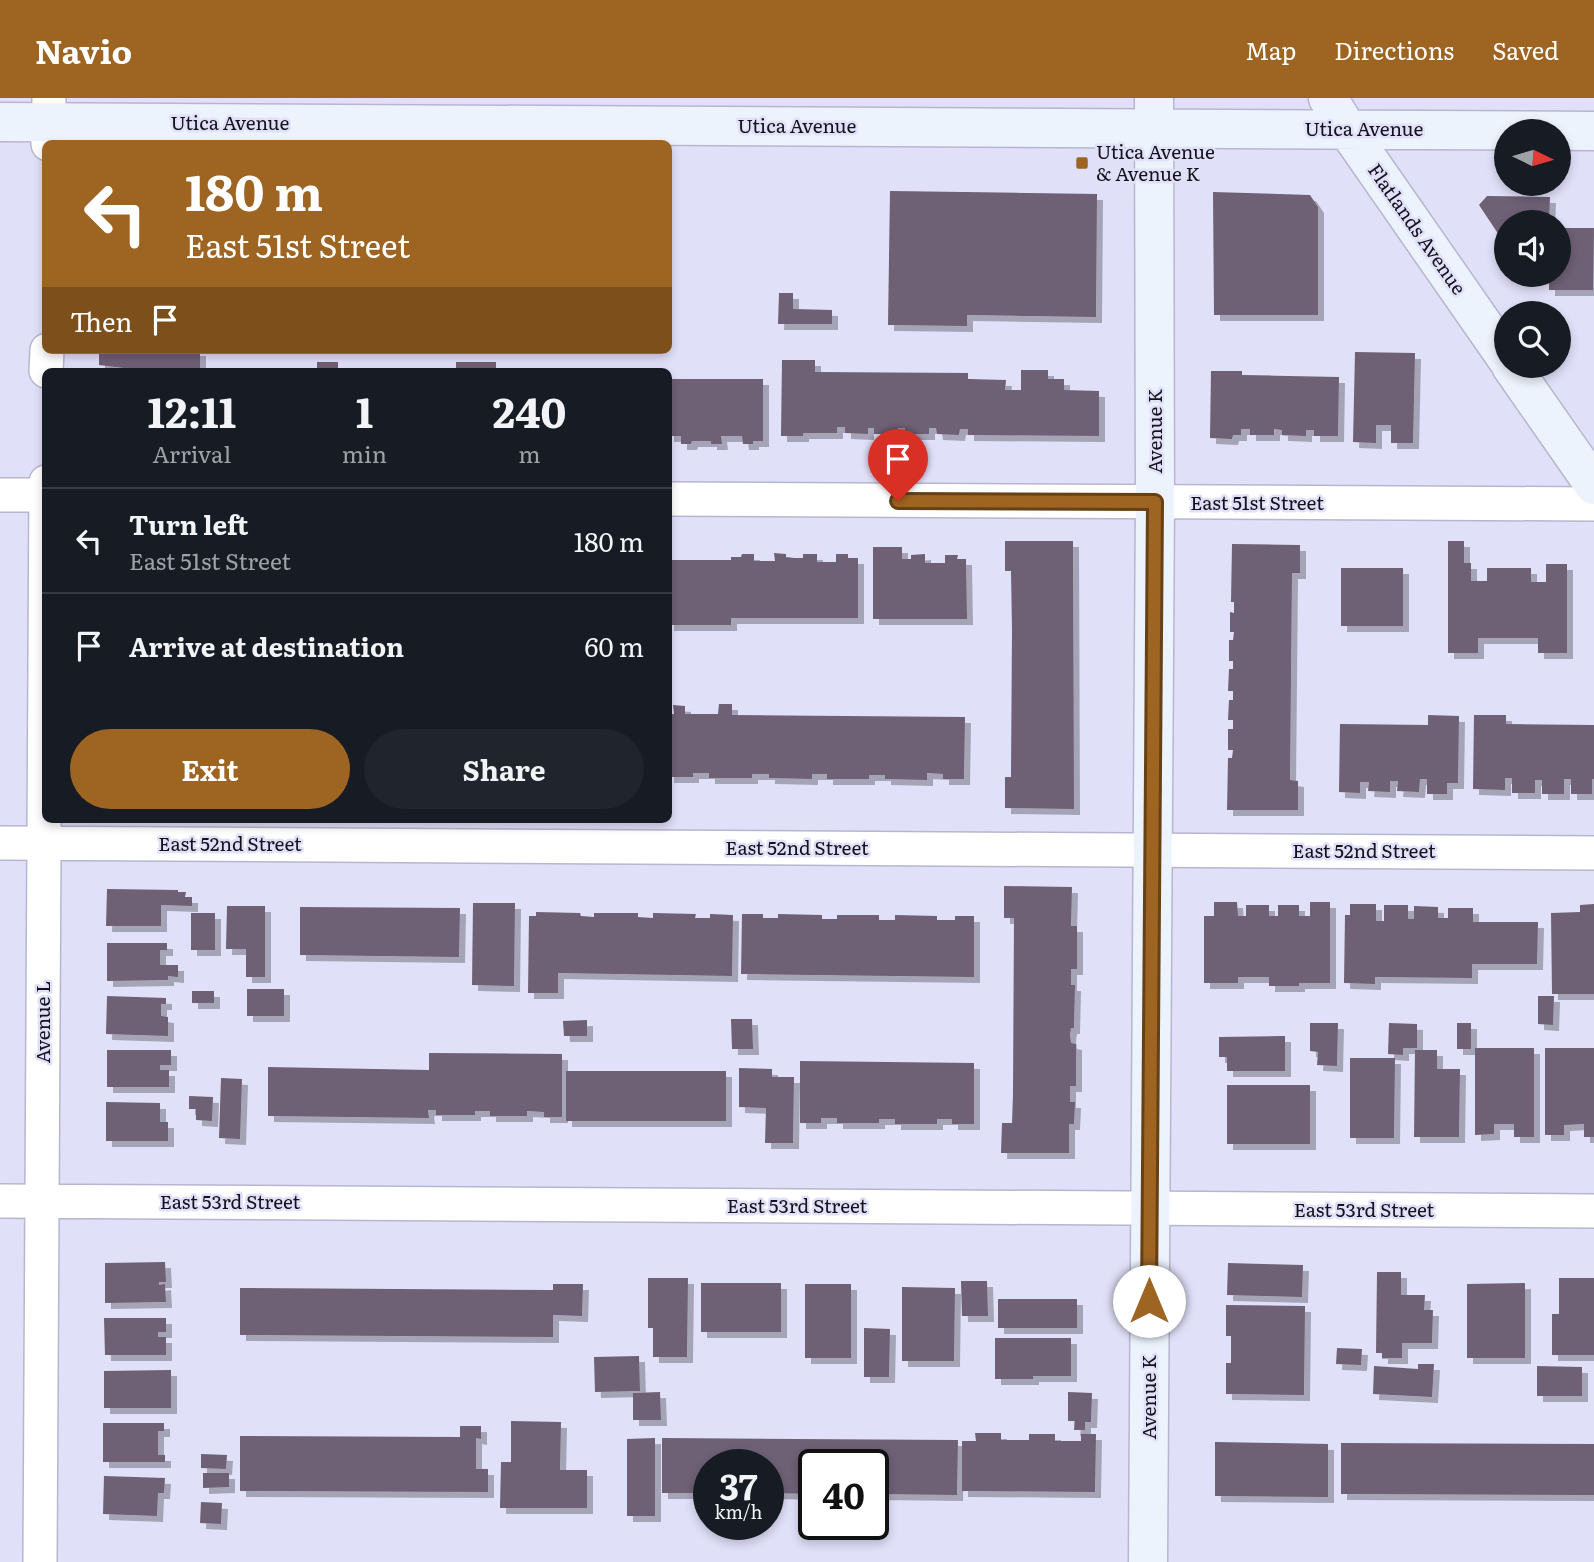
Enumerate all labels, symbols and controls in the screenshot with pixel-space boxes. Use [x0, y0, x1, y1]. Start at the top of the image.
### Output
text: Navio [35, 25, 132, 74]
text: Map [1245, 32, 1296, 67]
text: Directions [1334, 32, 1454, 67]
text: Saved [1492, 32, 1559, 67]
street label: Utica Avenue [171, 108, 290, 136]
street label: Utica Avenue [738, 111, 857, 139]
street label: Utica Avenue [1305, 114, 1424, 142]
north arrow [1494, 119, 1572, 196]
map controls [1494, 119, 1571, 378]
place label: Utica Avenue & Avenue K [1096, 137, 1215, 187]
text: 180 m [185, 153, 323, 226]
marker: Utica Avenue & Avenue K [1074, 155, 1090, 171]
street label: Flatlands Avenue [1362, 157, 1474, 300]
icon: left [70, 168, 161, 259]
button: sound [1494, 210, 1571, 287]
text: East 51st Street [185, 220, 410, 268]
text: Then [70, 301, 132, 340]
icon: arrive [146, 301, 184, 339]
button: search [1494, 301, 1571, 378]
text: 12:11 [148, 379, 236, 441]
text: 1 [356, 379, 373, 441]
text: 240 [493, 379, 566, 441]
street label: Avenue K [1140, 389, 1168, 473]
pin [868, 429, 928, 501]
text: Arrival [153, 436, 231, 470]
text: min [342, 436, 387, 470]
text: m [518, 436, 541, 470]
icon: arrive [879, 440, 917, 478]
street label: East 51st Street [1190, 488, 1324, 516]
text: Turn left [129, 504, 248, 543]
text: 180 m [574, 521, 644, 560]
icon: left [70, 522, 108, 560]
text: East 51st Street [129, 543, 291, 577]
text: Arrive at destination [129, 626, 404, 665]
text: 60 m [585, 626, 644, 665]
icon: arrive [70, 627, 108, 665]
button: Exit [70, 729, 350, 809]
button: Share [364, 729, 644, 809]
street label: East 52nd Street [158, 829, 302, 857]
street label: East 52nd Street [725, 833, 869, 861]
street label: East 52nd Street [1292, 836, 1436, 864]
street label: Avenue L [28, 981, 56, 1063]
street label: East 53rd Street [160, 1187, 301, 1215]
street label: East 53rd Street [727, 1191, 868, 1219]
street label: East 53rd Street [1294, 1195, 1435, 1223]
position arrow [1112, 1264, 1186, 1338]
street label: Avenue K [1134, 1355, 1162, 1439]
speed limit sign: 40 [798, 1449, 889, 1540]
text: 37 [720, 1459, 757, 1511]
text: km/h [715, 1498, 762, 1525]

